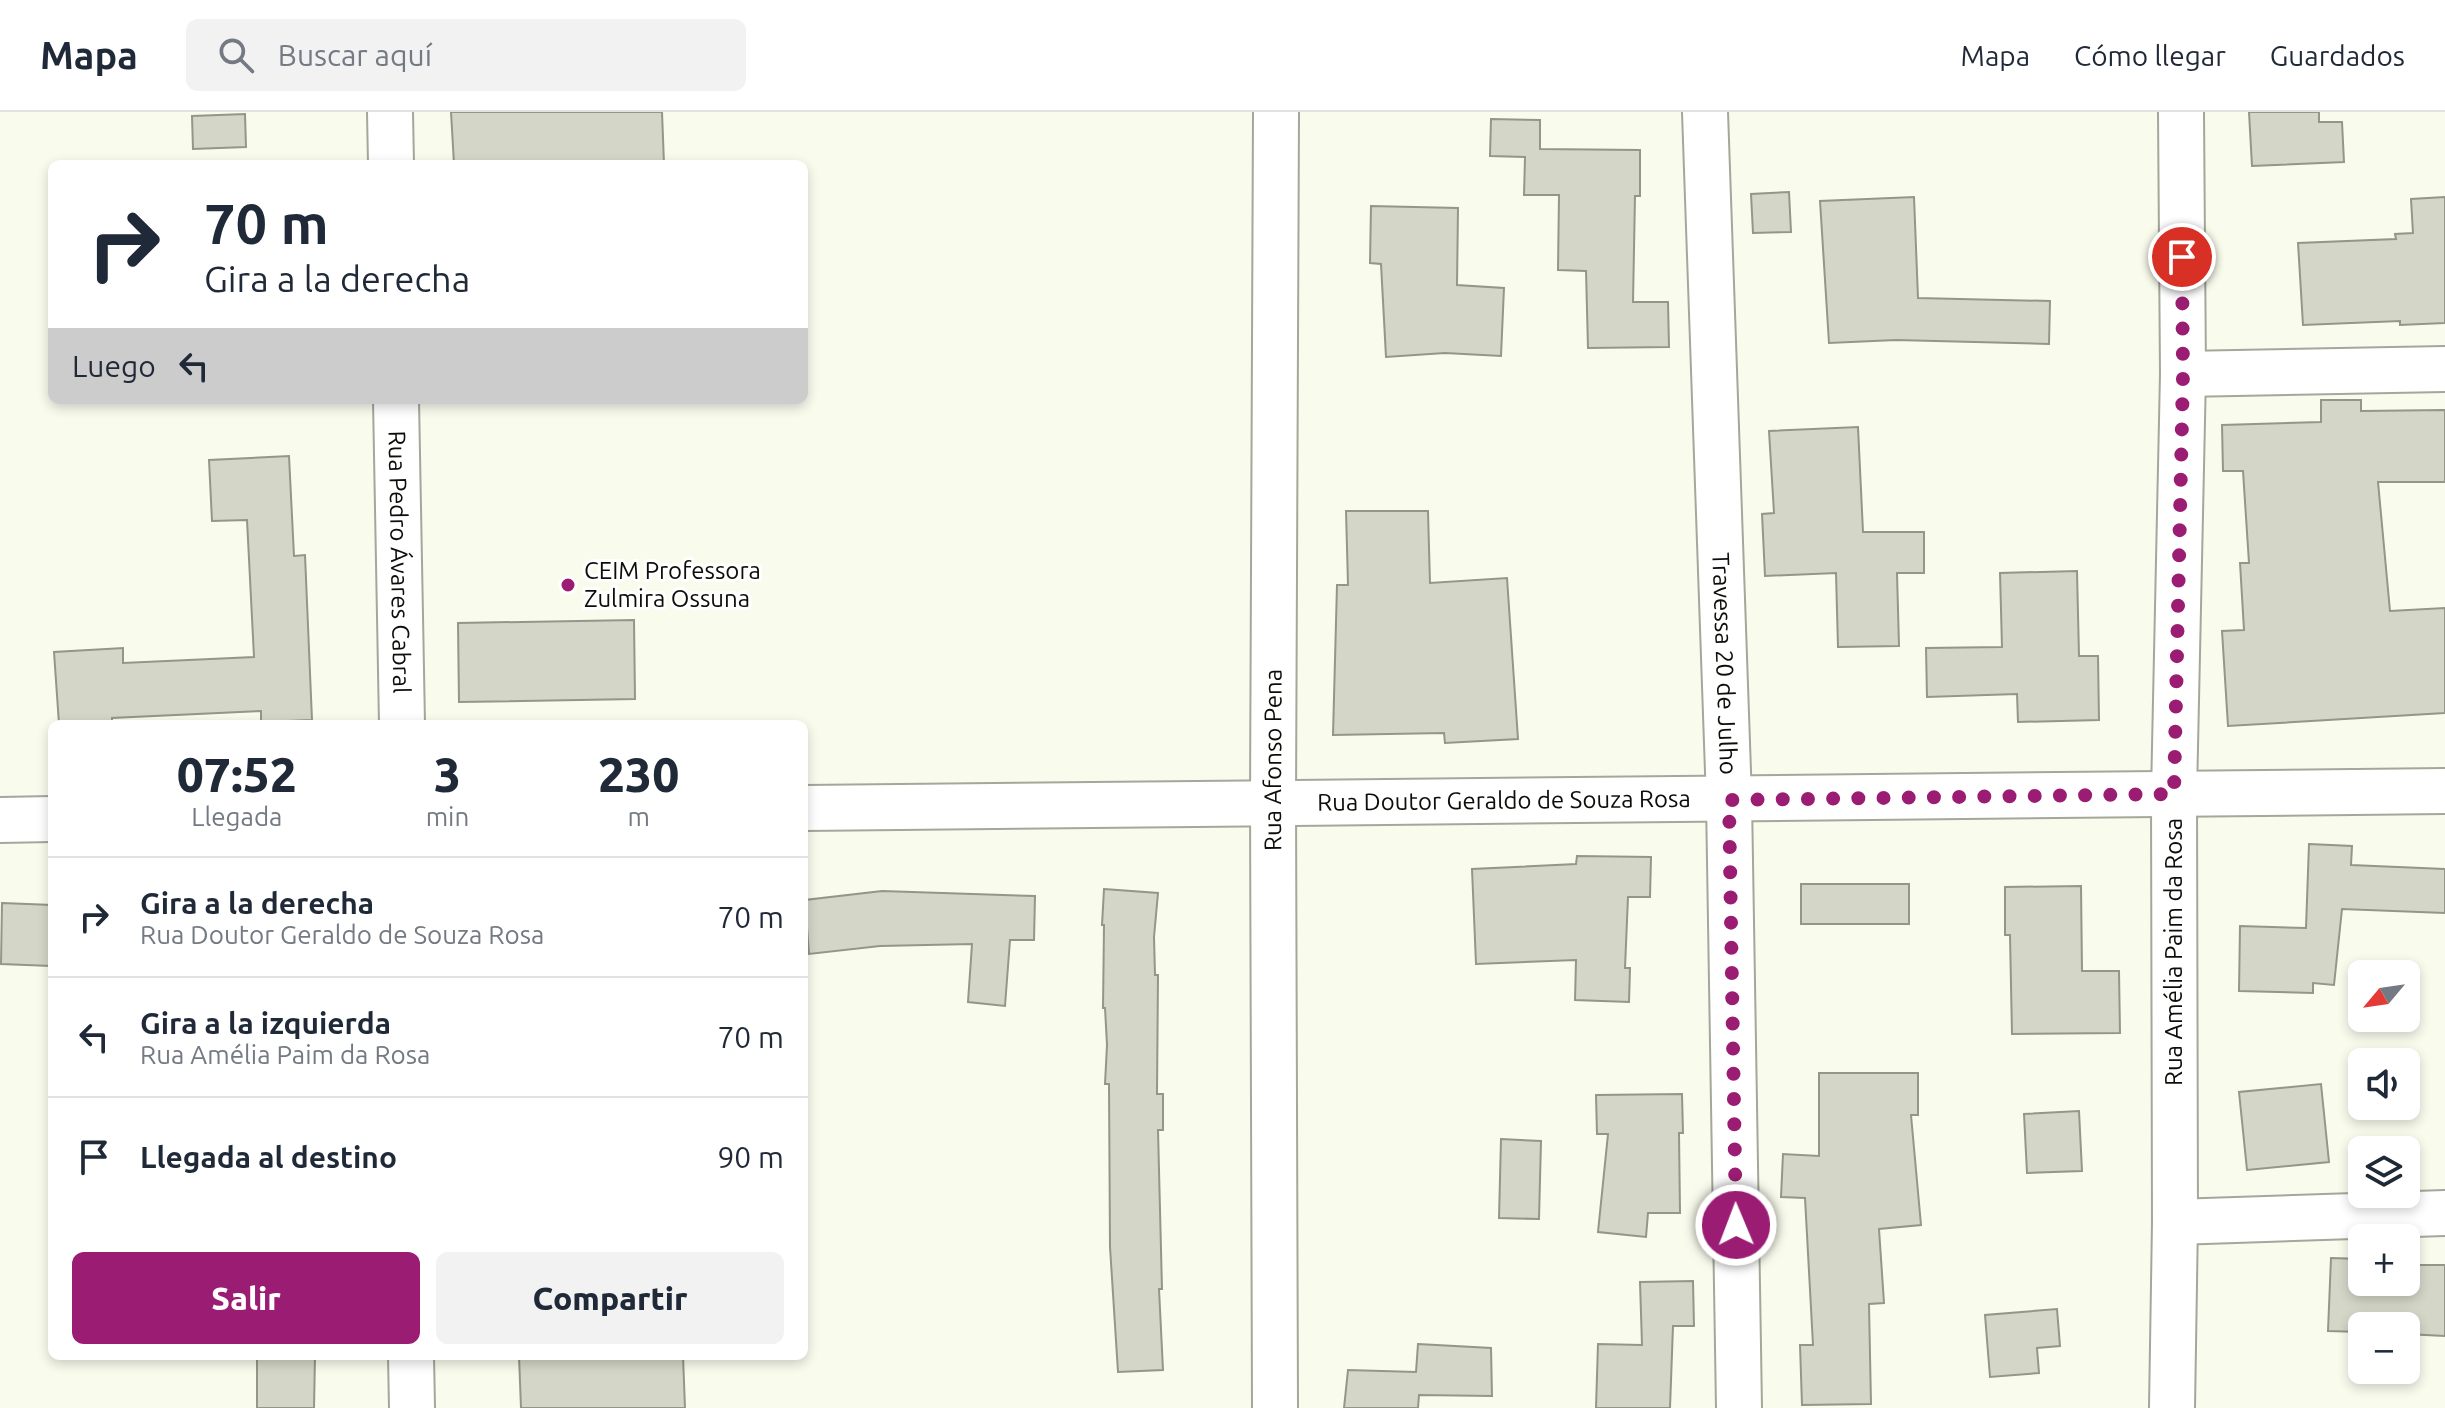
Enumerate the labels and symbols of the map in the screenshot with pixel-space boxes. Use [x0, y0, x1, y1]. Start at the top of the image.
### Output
pin [2148, 223, 2216, 291]
street label: Rua Pedro Ávares Cabral [384, 430, 415, 694]
street label: Travessa 20 de Julho [1707, 552, 1742, 775]
place label: CEIM Professora Zulmira Ossuna [584, 557, 761, 612]
marker: CEIM Professora Zulmira Ossuna [559, 576, 577, 594]
street label: Rua Afonso Pena [1259, 669, 1287, 851]
street label: Rua Doutor Geraldo de Souza Rosa [1317, 785, 1691, 816]
street label: Rua Amélia Paim da Rosa [2160, 818, 2187, 1086]
north arrow [2348, 960, 2420, 1032]
position arrow [1694, 1183, 1778, 1267]

